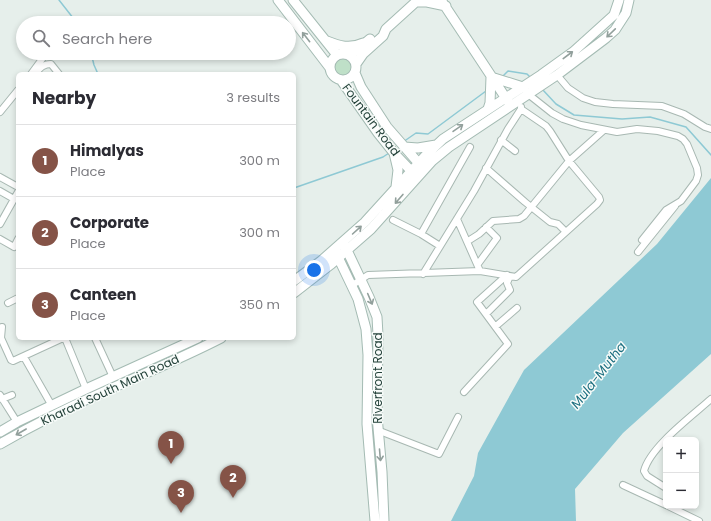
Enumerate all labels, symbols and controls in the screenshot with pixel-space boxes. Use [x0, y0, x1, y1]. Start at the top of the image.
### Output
search box [16, 16, 296, 60]
icon: search [30, 27, 52, 49]
text: Search here [62, 28, 152, 49]
one-way arrow [606, 28, 616, 38]
one-way arrow [302, 32, 310, 43]
one-way arrow [562, 51, 573, 60]
street label: Fountain Road [339, 80, 404, 159]
text: Nearby [32, 86, 96, 110]
text: 3 results [226, 88, 280, 107]
one-way arrow [452, 124, 463, 132]
text: Himalyas [70, 140, 144, 161]
text: 1 [43, 151, 47, 170]
text: 300 m [239, 151, 280, 170]
text: Place [70, 162, 105, 181]
one-way arrow [394, 194, 404, 204]
text: Corporate [70, 212, 149, 233]
text: 2 [41, 223, 49, 242]
text: 300 m [239, 223, 280, 242]
one-way arrow [352, 225, 362, 234]
text: Place [70, 234, 105, 253]
your location [304, 260, 324, 280]
text: Canteen [70, 284, 136, 305]
one-way arrow [366, 292, 374, 304]
text: 3 [41, 295, 49, 314]
text: 350 m [239, 295, 280, 314]
text: Place [70, 306, 105, 325]
street label: Riverfront Road [369, 332, 386, 424]
water label: Mula-Mutha [566, 338, 631, 413]
street label: Kharadi South Main Road [38, 350, 182, 429]
one-way arrow [15, 429, 27, 436]
pin: 1 [158, 431, 184, 464]
map controls [663, 437, 699, 509]
button: + [663, 437, 699, 473]
one-way arrow [376, 448, 384, 461]
pin: 2 [220, 465, 246, 498]
button: − [663, 473, 699, 509]
pin: 3 [168, 480, 194, 513]

